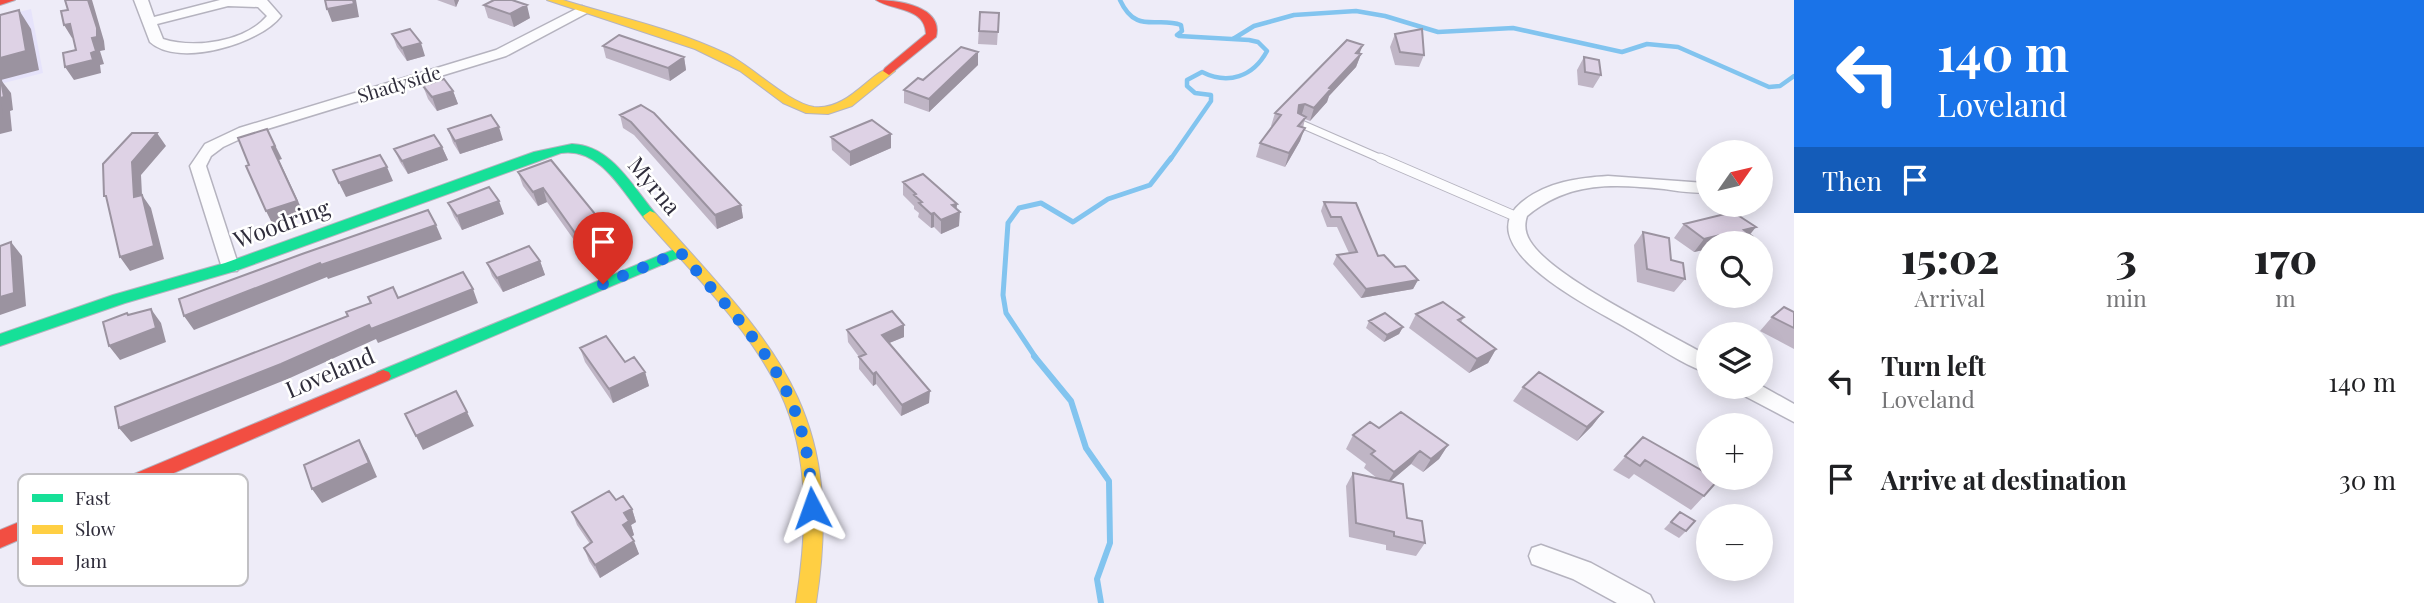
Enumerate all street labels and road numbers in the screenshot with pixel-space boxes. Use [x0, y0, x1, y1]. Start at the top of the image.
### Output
street label: Shadyside [354, 58, 444, 108]
street label: Myrna [622, 150, 689, 221]
street label: Woodring [228, 191, 334, 255]
street label: Loveland [280, 339, 379, 404]

